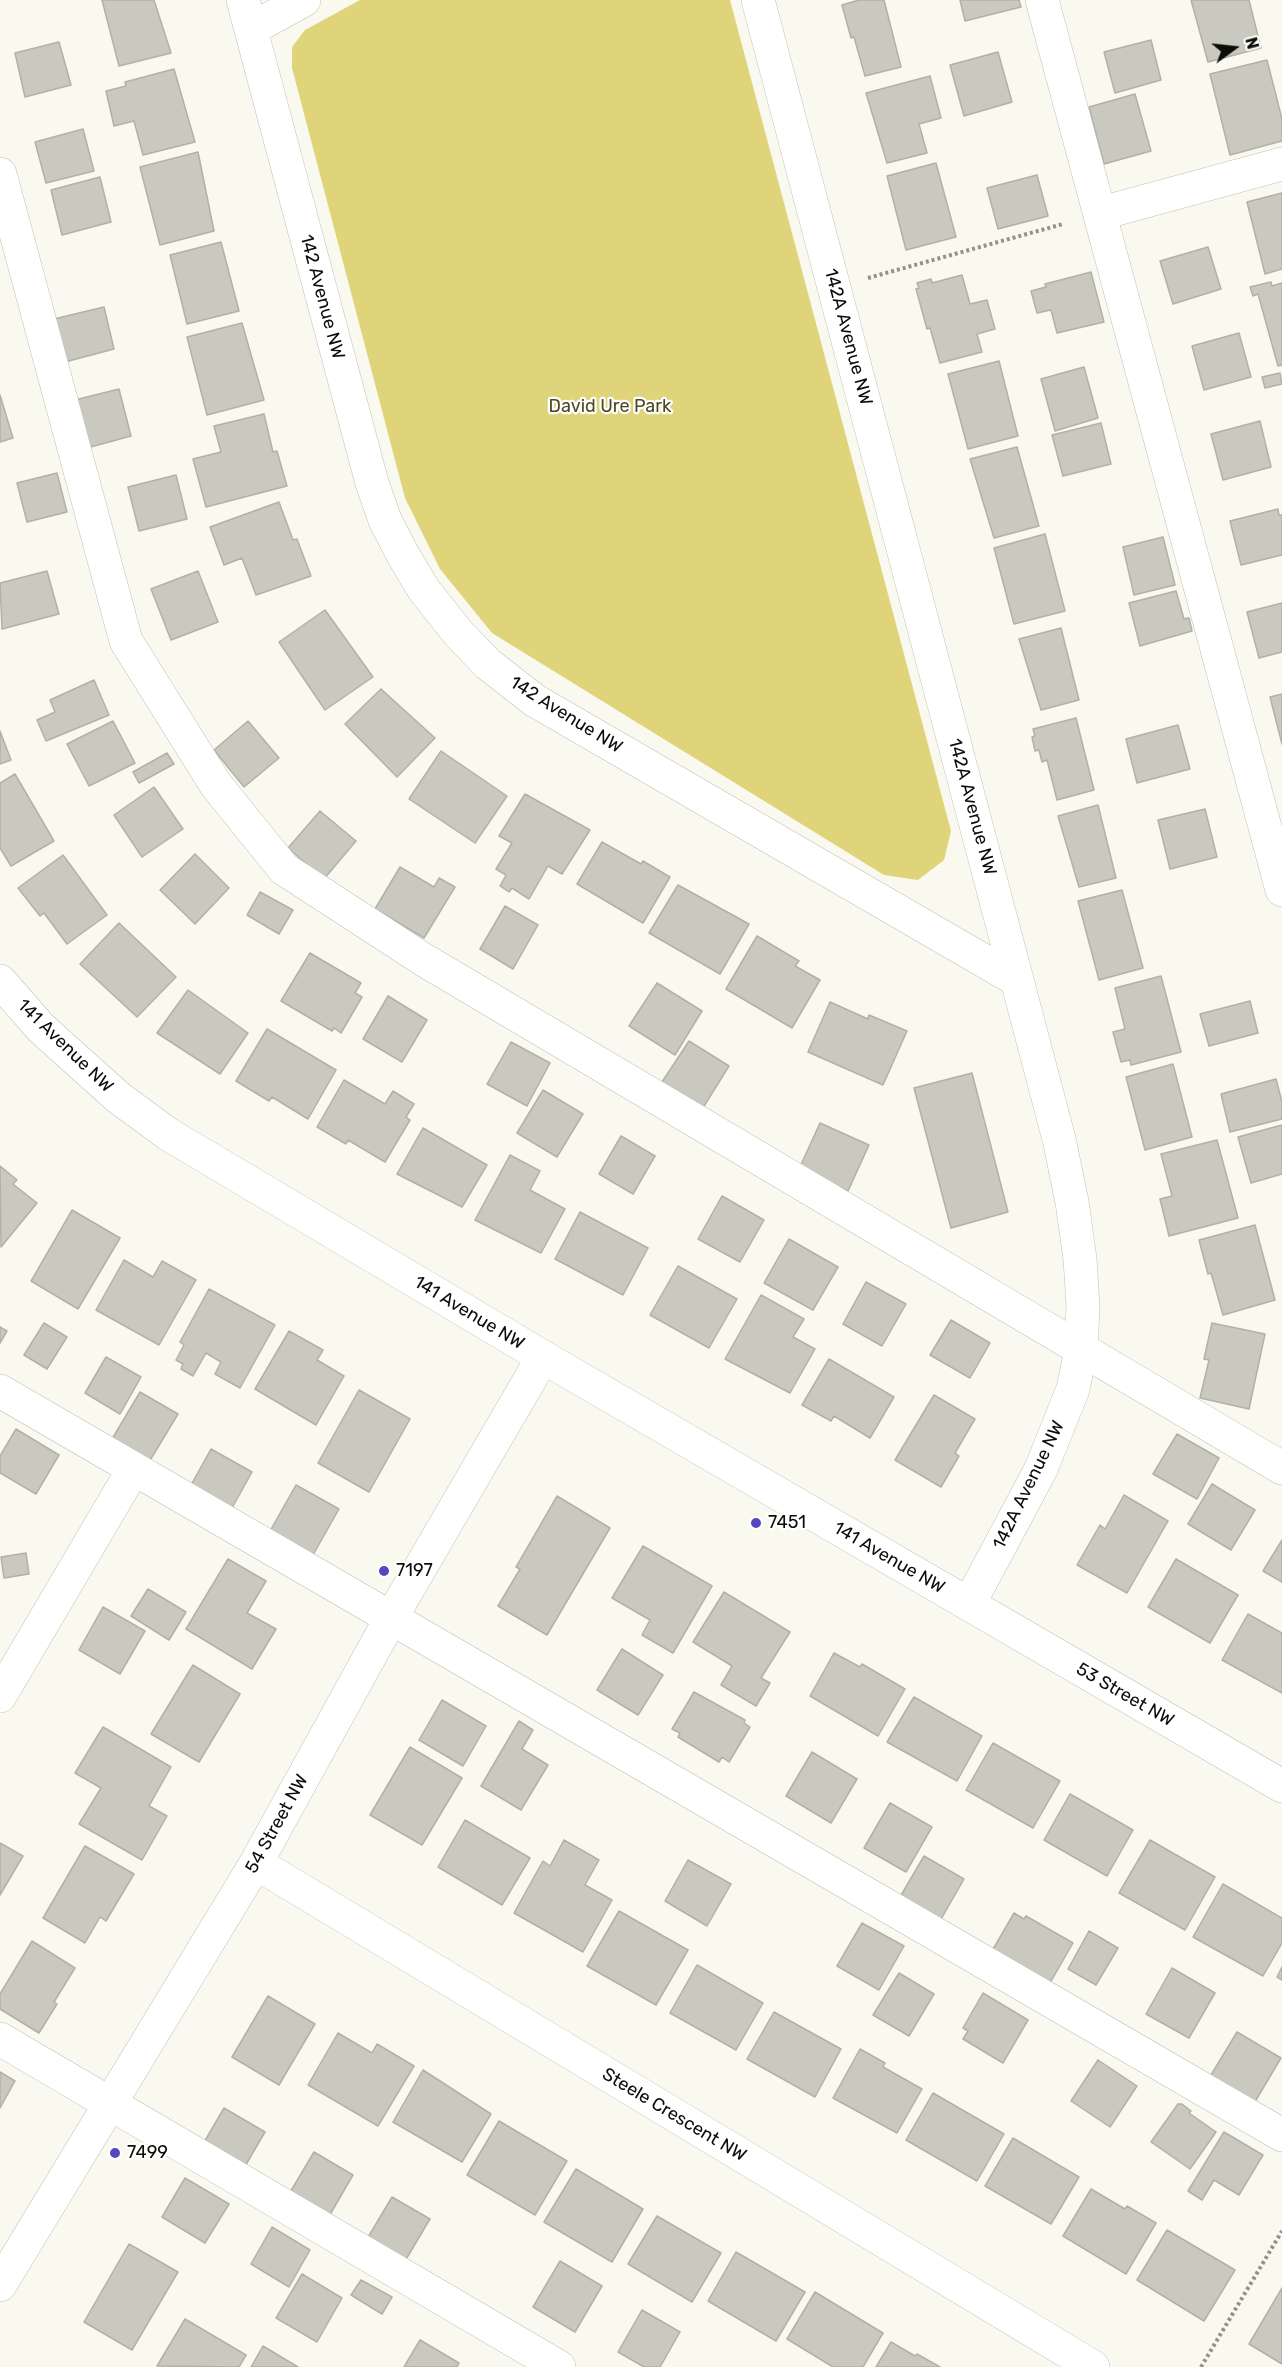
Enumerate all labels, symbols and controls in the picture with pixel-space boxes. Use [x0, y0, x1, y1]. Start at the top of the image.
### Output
north arrow [1204, 18, 1264, 78]
text: N [1241, 35, 1263, 51]
street label: 142 Avenue NW [295, 232, 349, 362]
street label: 142A Avenue NW [819, 266, 877, 408]
park label: David Ure Park [549, 396, 671, 418]
street label: 142 Avenue NW [506, 672, 626, 758]
street label: 142A Avenue NW [943, 736, 1001, 878]
street label: 141 Avenue NW [13, 995, 117, 1097]
street label: 141 Avenue NW [410, 1272, 528, 1354]
street label: 142A Avenue NW [989, 1417, 1069, 1553]
place label: 7451 [768, 1512, 806, 1534]
marker: 7451 [749, 1516, 763, 1530]
street label: 141 Avenue NW [829, 1517, 949, 1599]
place label: 7197 [396, 1560, 433, 1582]
marker: 7197 [377, 1564, 391, 1578]
street label: 53 Street NW [1072, 1658, 1178, 1732]
street label: 54 Street NW [241, 1771, 313, 1877]
street label: Steele Crescent NW [598, 2063, 750, 2167]
place label: 7499 [127, 2142, 168, 2164]
marker: 7499 [108, 2146, 122, 2160]

